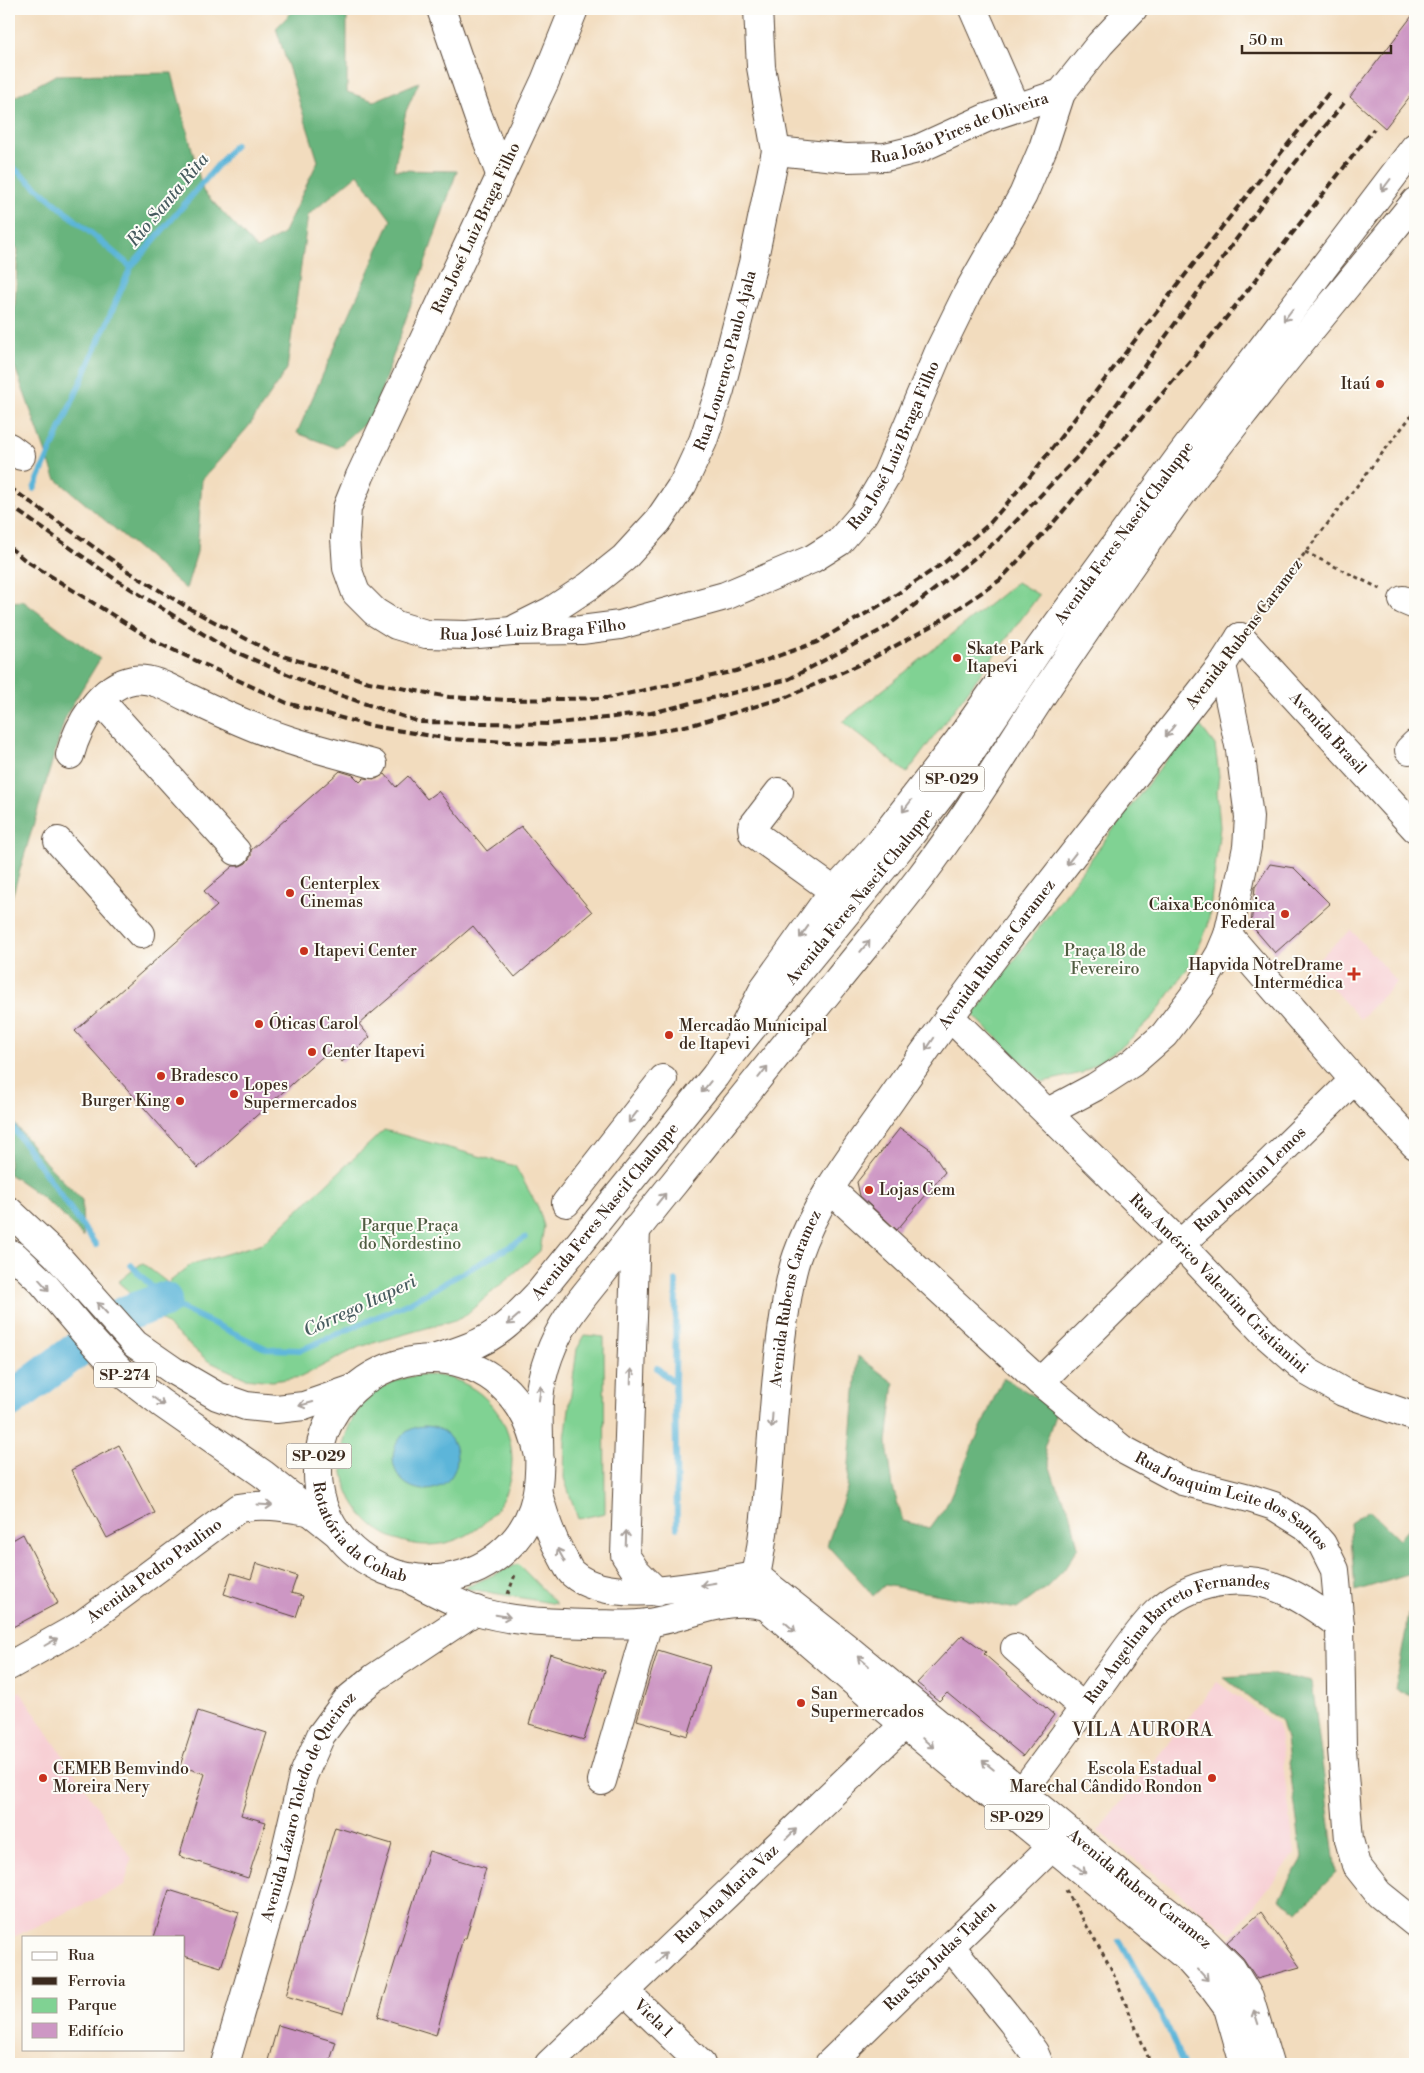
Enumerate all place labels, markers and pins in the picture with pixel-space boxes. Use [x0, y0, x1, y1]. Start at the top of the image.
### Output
place label: Itaú [1341, 374, 1370, 394]
marker: Itaú [1374, 378, 1386, 390]
place label: Skate Park Itapevi [967, 639, 1045, 677]
marker: Skate Park Itapevi [951, 652, 963, 664]
place label: Centerplex Cinemas [300, 874, 381, 912]
marker: Centerplex Cinemas [284, 887, 296, 899]
place label: Caixa Econômica Federal [1149, 895, 1276, 933]
marker: Caixa Econômica Federal [1279, 908, 1291, 920]
place label: Itapevi Center [314, 941, 417, 961]
marker: Itapevi Center [298, 945, 310, 957]
place label: Hapvida NotreDrame Intermédica [1189, 955, 1344, 993]
marker: Hapvida NotreDrame Intermédica [1347, 967, 1361, 981]
place label: Óticas Carol [269, 1012, 359, 1034]
place label: Mercadão Municipal de Itapevi [679, 1016, 827, 1054]
marker: Óticas Carol [253, 1018, 265, 1030]
marker: Mercadão Municipal de Itapevi [663, 1029, 675, 1041]
place label: Center Itapevi [322, 1042, 425, 1062]
marker: Center Itapevi [306, 1046, 318, 1058]
place label: Bradesco [170, 1066, 238, 1086]
marker: Bradesco [155, 1070, 167, 1082]
place label: Lopes Supermercados [244, 1075, 357, 1113]
marker: Lopes Supermercados [228, 1088, 240, 1100]
place label: Burger King [81, 1091, 171, 1111]
marker: Burger King [174, 1095, 186, 1107]
place label: Lojas Cem [879, 1180, 955, 1200]
marker: Lojas Cem [863, 1184, 875, 1196]
place label: San Supermercados [811, 1684, 924, 1722]
marker: San Supermercados [795, 1697, 807, 1709]
place label: CEMEB Bemvindo Moreira Nery [53, 1759, 189, 1797]
place label: Escola Estadual Marechal Cândido Rondon [1010, 1759, 1202, 1797]
marker: CEMEB Bemvindo Moreira Nery [37, 1772, 49, 1784]
marker: Escola Estadual Marechal Cândido Rondon [1206, 1772, 1218, 1784]

